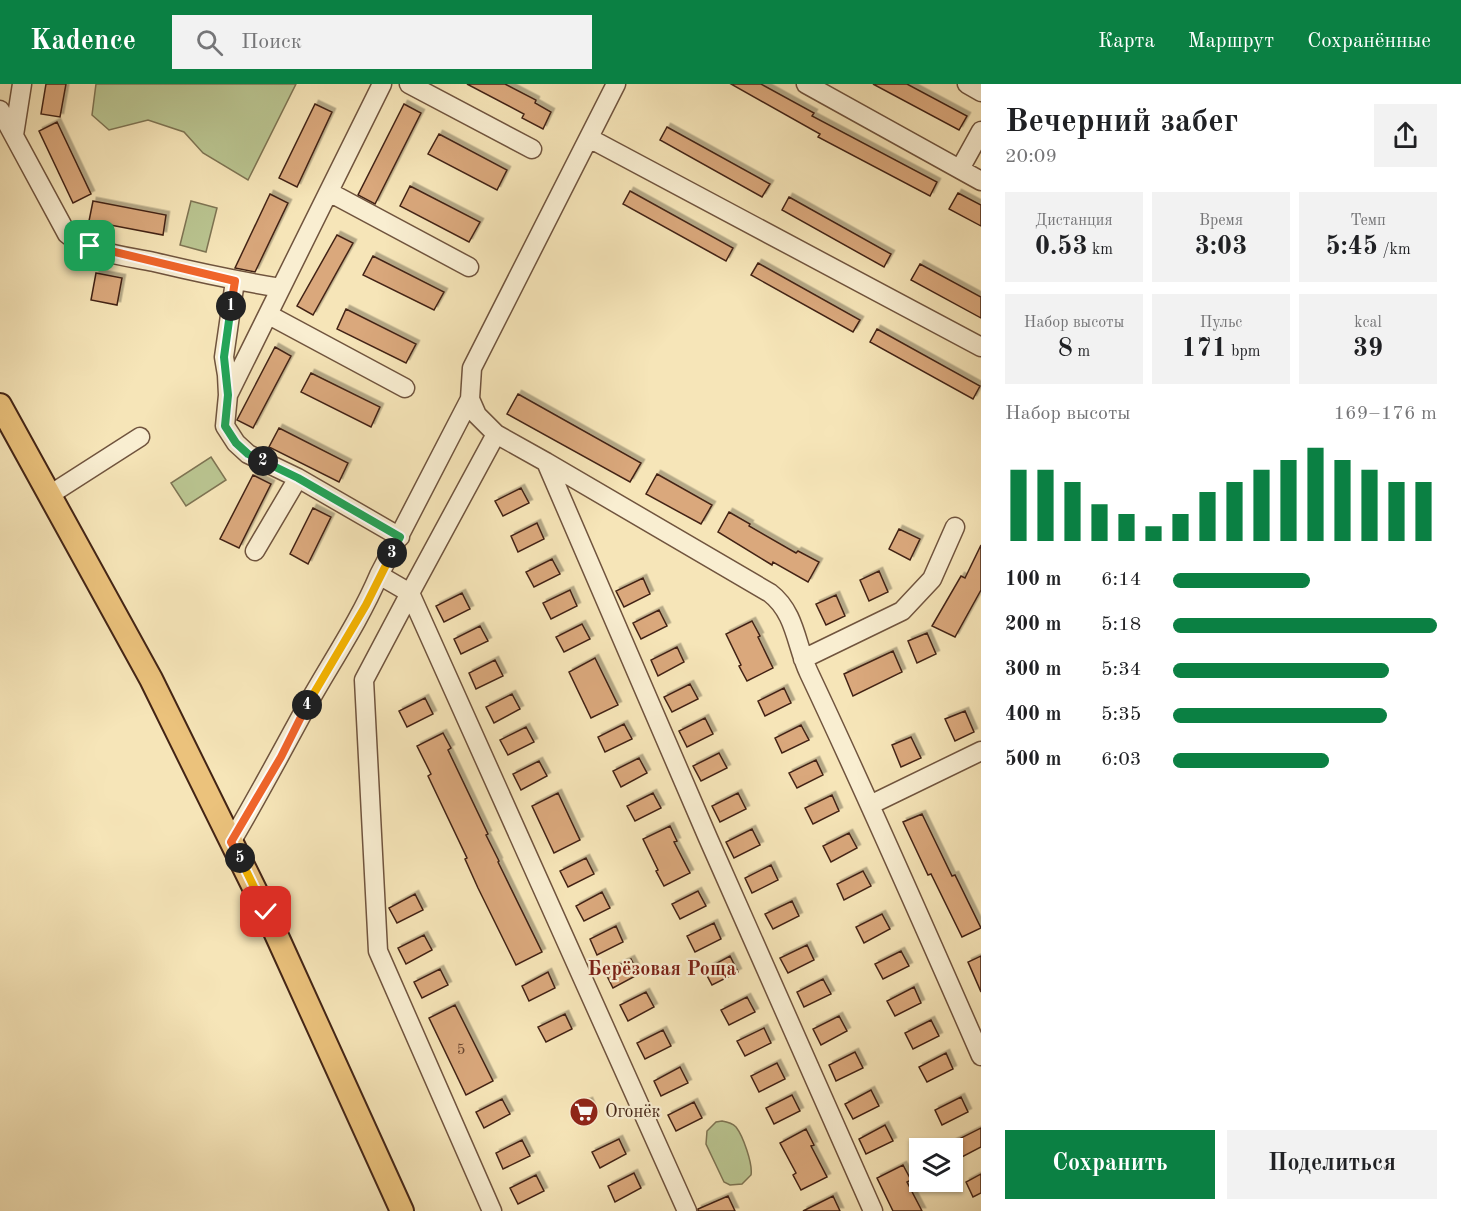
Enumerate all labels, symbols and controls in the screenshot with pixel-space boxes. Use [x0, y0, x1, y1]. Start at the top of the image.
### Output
search box [172, 15, 592, 69]
icon: search [193, 26, 226, 59]
text: Kadence [30, 28, 136, 56]
text: Поиск [241, 31, 302, 53]
text: Карта [1098, 31, 1155, 52]
text: Маршрут [1188, 31, 1274, 52]
text: Сохранённые [1307, 31, 1431, 52]
button: share [1374, 104, 1437, 167]
text: Вечерний забег [1005, 106, 1238, 139]
text: 20:09 [1005, 147, 1057, 167]
text: Дистанция [1035, 213, 1113, 229]
text: Время [1199, 213, 1243, 229]
text: Темп [1350, 213, 1386, 229]
pin [64, 220, 115, 271]
icon: arrive [73, 229, 106, 262]
text: 0.53 [1035, 234, 1088, 260]
text: 3:03 [1195, 234, 1247, 260]
text: 5:45 [1325, 234, 1378, 260]
text: km [1088, 242, 1113, 258]
text: /km [1378, 242, 1411, 258]
pin: 1 [216, 291, 246, 321]
text: 1 [226, 298, 236, 314]
text: Набор высоты [1024, 315, 1124, 331]
text: Пульс [1200, 315, 1242, 331]
text: kcal [1354, 315, 1382, 331]
text: 8 [1058, 336, 1073, 362]
text: 171 [1182, 336, 1227, 362]
text: 39 [1353, 336, 1383, 362]
text: m [1073, 344, 1090, 360]
text: bpm [1227, 344, 1260, 360]
text: Набор высоты [1005, 404, 1131, 424]
text: 169–176 m [1334, 404, 1437, 424]
pin: 2 [248, 446, 278, 476]
text: 2 [258, 453, 268, 469]
pin: 3 [377, 538, 407, 568]
text: 3 [387, 545, 397, 561]
text: 100 m [1005, 570, 1061, 590]
text: 6:14 [1101, 570, 1141, 590]
text: 200 m [1005, 615, 1061, 635]
text: 5:18 [1101, 615, 1141, 635]
text: 300 m [1005, 660, 1061, 680]
text: 5:34 [1101, 660, 1141, 680]
pin: 4 [292, 690, 322, 720]
text: 4 [302, 697, 312, 713]
text: 400 m [1005, 705, 1061, 725]
text: 5:35 [1101, 705, 1141, 725]
text: 500 m [1005, 750, 1061, 770]
text: 6:03 [1101, 750, 1141, 770]
pin: 5 [225, 843, 255, 873]
text: 5 [235, 850, 245, 866]
pin [240, 886, 291, 937]
icon: check [249, 895, 282, 928]
district label: Берёзовая Роща [588, 960, 736, 980]
house number: 5 [457, 1043, 465, 1058]
supermarket icon: Огонёк [568, 1096, 600, 1128]
place label: Огонёк [605, 1103, 661, 1121]
button: Сохранить [1005, 1130, 1215, 1199]
button: Поделиться [1227, 1130, 1437, 1199]
map controls [909, 1138, 963, 1192]
button: layers [909, 1138, 963, 1192]

